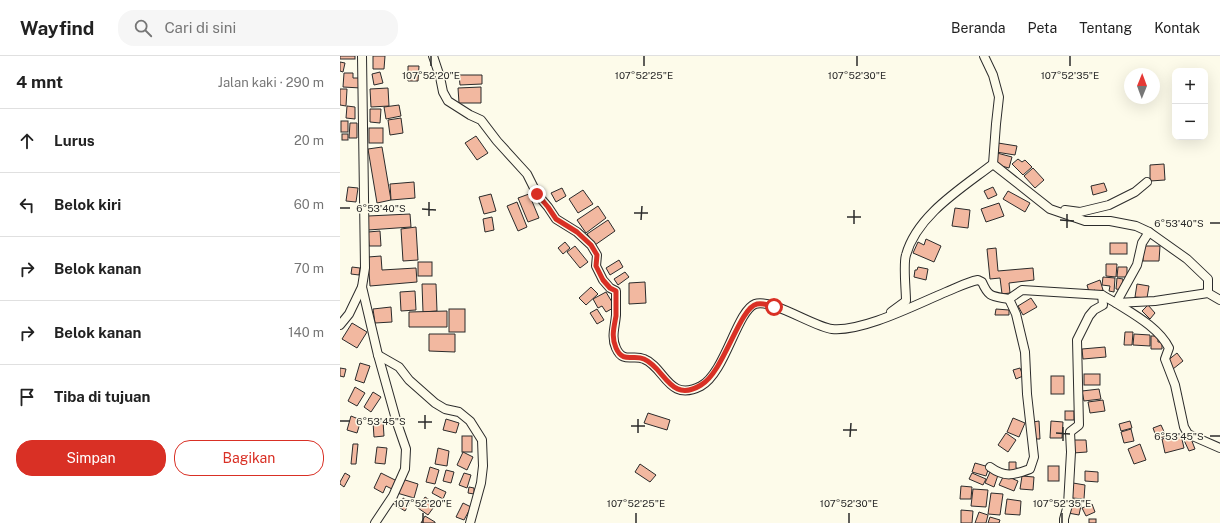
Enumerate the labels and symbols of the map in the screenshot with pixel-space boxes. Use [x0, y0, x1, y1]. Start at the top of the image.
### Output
north arrow [1124, 68, 1160, 104]
text: 107°52'20"E [402, 69, 460, 81]
text: 107°52'25"E [615, 69, 673, 81]
text: 107°52'30"E [828, 69, 886, 81]
text: 107°52'35"E [1041, 69, 1099, 81]
route end [528, 185, 546, 203]
text: 6°53'40"S [356, 202, 406, 214]
text: 6°53'40"S [1154, 217, 1204, 229]
route start [765, 298, 783, 316]
text: 6°53'45"S [356, 415, 406, 427]
text: 6°53'45"S [1154, 430, 1204, 442]
text: 107°52'20"E [394, 497, 452, 509]
text: 107°52'25"E [607, 497, 665, 509]
text: 107°52'30"E [820, 497, 878, 509]
text: 107°52'35"E [1033, 497, 1091, 509]

